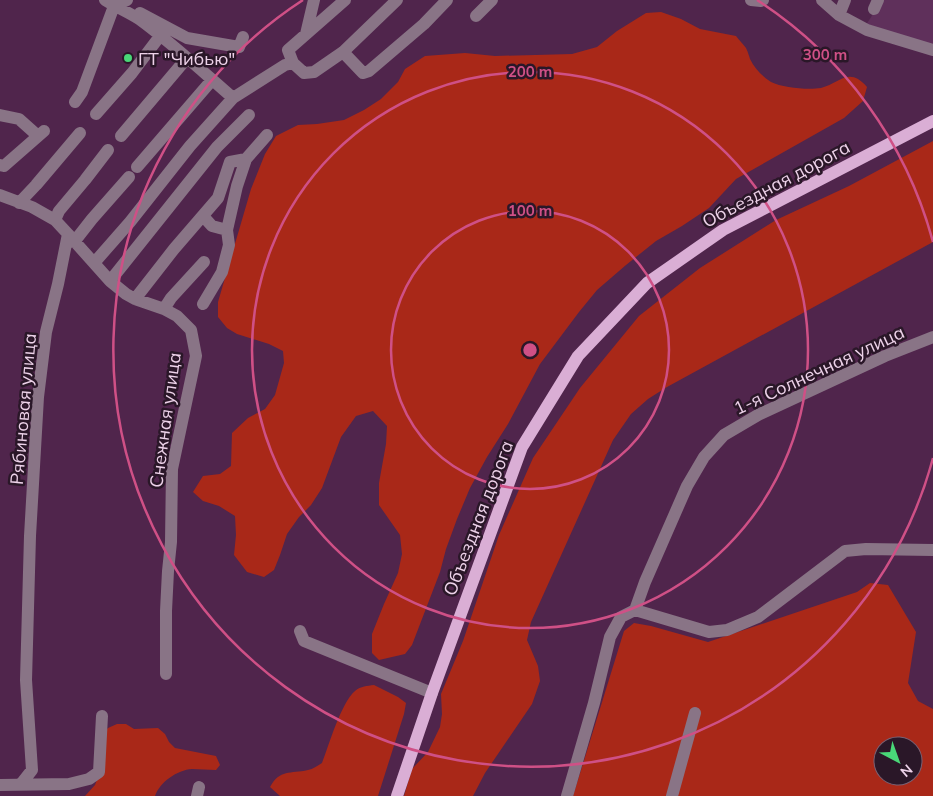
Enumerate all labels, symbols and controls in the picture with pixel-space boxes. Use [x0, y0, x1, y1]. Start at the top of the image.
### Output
text: 300 m [803, 45, 847, 64]
place label: ГТ "Чибью" [138, 47, 235, 70]
marker: ГТ "Чибью" [122, 52, 134, 64]
text: 200 m [508, 62, 552, 81]
street label: Объездная дорога [698, 135, 854, 233]
text: 100 m [508, 201, 552, 220]
street label: 1-я Солнечная улица [730, 320, 908, 420]
street label: Рябиновая улица [5, 332, 41, 486]
centre of rings [521, 341, 539, 359]
street label: Снежная улица [144, 351, 186, 489]
street label: Объездная дорога [438, 437, 518, 599]
north arrow [873, 736, 923, 786]
text: N [897, 761, 916, 781]

